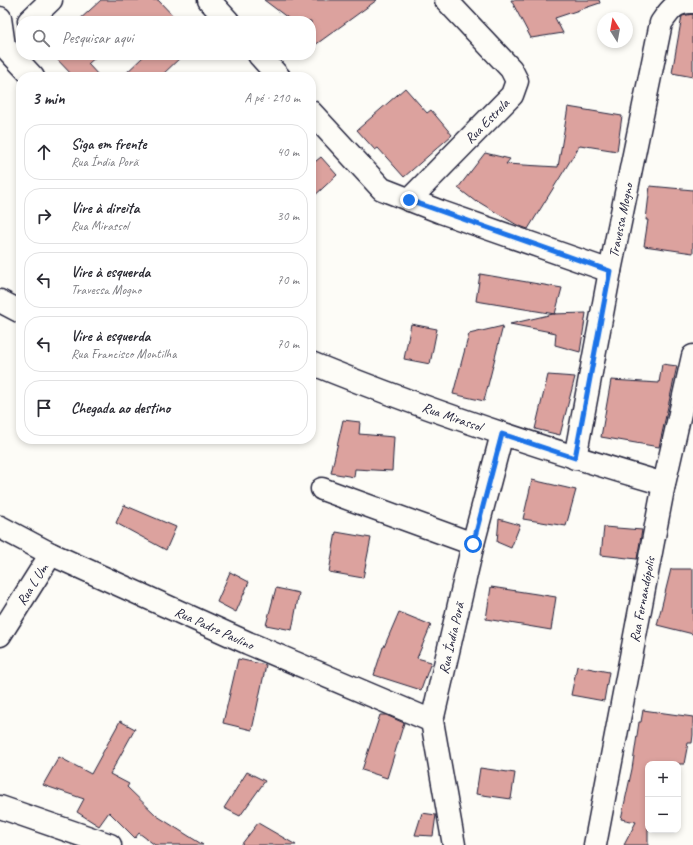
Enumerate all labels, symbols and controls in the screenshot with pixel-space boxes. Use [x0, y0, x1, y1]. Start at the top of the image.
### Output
north arrow [597, 12, 633, 48]
search box [16, 16, 316, 60]
icon: search [30, 27, 52, 49]
text: Pesquisar aqui [62, 29, 133, 48]
text: 3 min [32, 88, 65, 109]
text: A pé · 210 m [244, 90, 300, 106]
street label: Rua Estrela [461, 94, 513, 147]
text: Siga em frente [71, 135, 147, 154]
icon: ahead [33, 141, 55, 163]
text: 40 m [277, 144, 299, 160]
text: Rua Índia Porã [71, 154, 138, 170]
street label: Travessa Mogno [604, 180, 637, 259]
route end [400, 191, 418, 209]
text: Vire à direita [71, 199, 140, 218]
icon: right [33, 205, 55, 227]
text: 30 m [277, 208, 299, 224]
text: Rua Mirassol [71, 218, 129, 234]
text: Vire à esquerda [71, 263, 150, 282]
icon: left [33, 269, 55, 291]
text: 70 m [277, 272, 299, 288]
text: Travessa Mogno [71, 282, 141, 298]
text: Vire à esquerda [71, 327, 150, 346]
icon: left [33, 333, 55, 355]
text: 70 m [277, 336, 299, 352]
text: Rua Francisco Montilha [71, 346, 176, 362]
icon: arrive [33, 397, 55, 419]
street label: Rua Mirassol [420, 398, 487, 435]
text: Chegada ao destino [71, 399, 170, 418]
route start [464, 535, 482, 553]
street label: Rua Fernandópolis [625, 554, 659, 644]
street label: Rua L Um [13, 559, 52, 608]
street label: Rua Índia Porã [435, 599, 468, 675]
street label: Rua Padre Paulino [172, 603, 258, 654]
map controls [645, 761, 681, 833]
button: + [645, 761, 681, 797]
button: − [645, 797, 681, 833]

